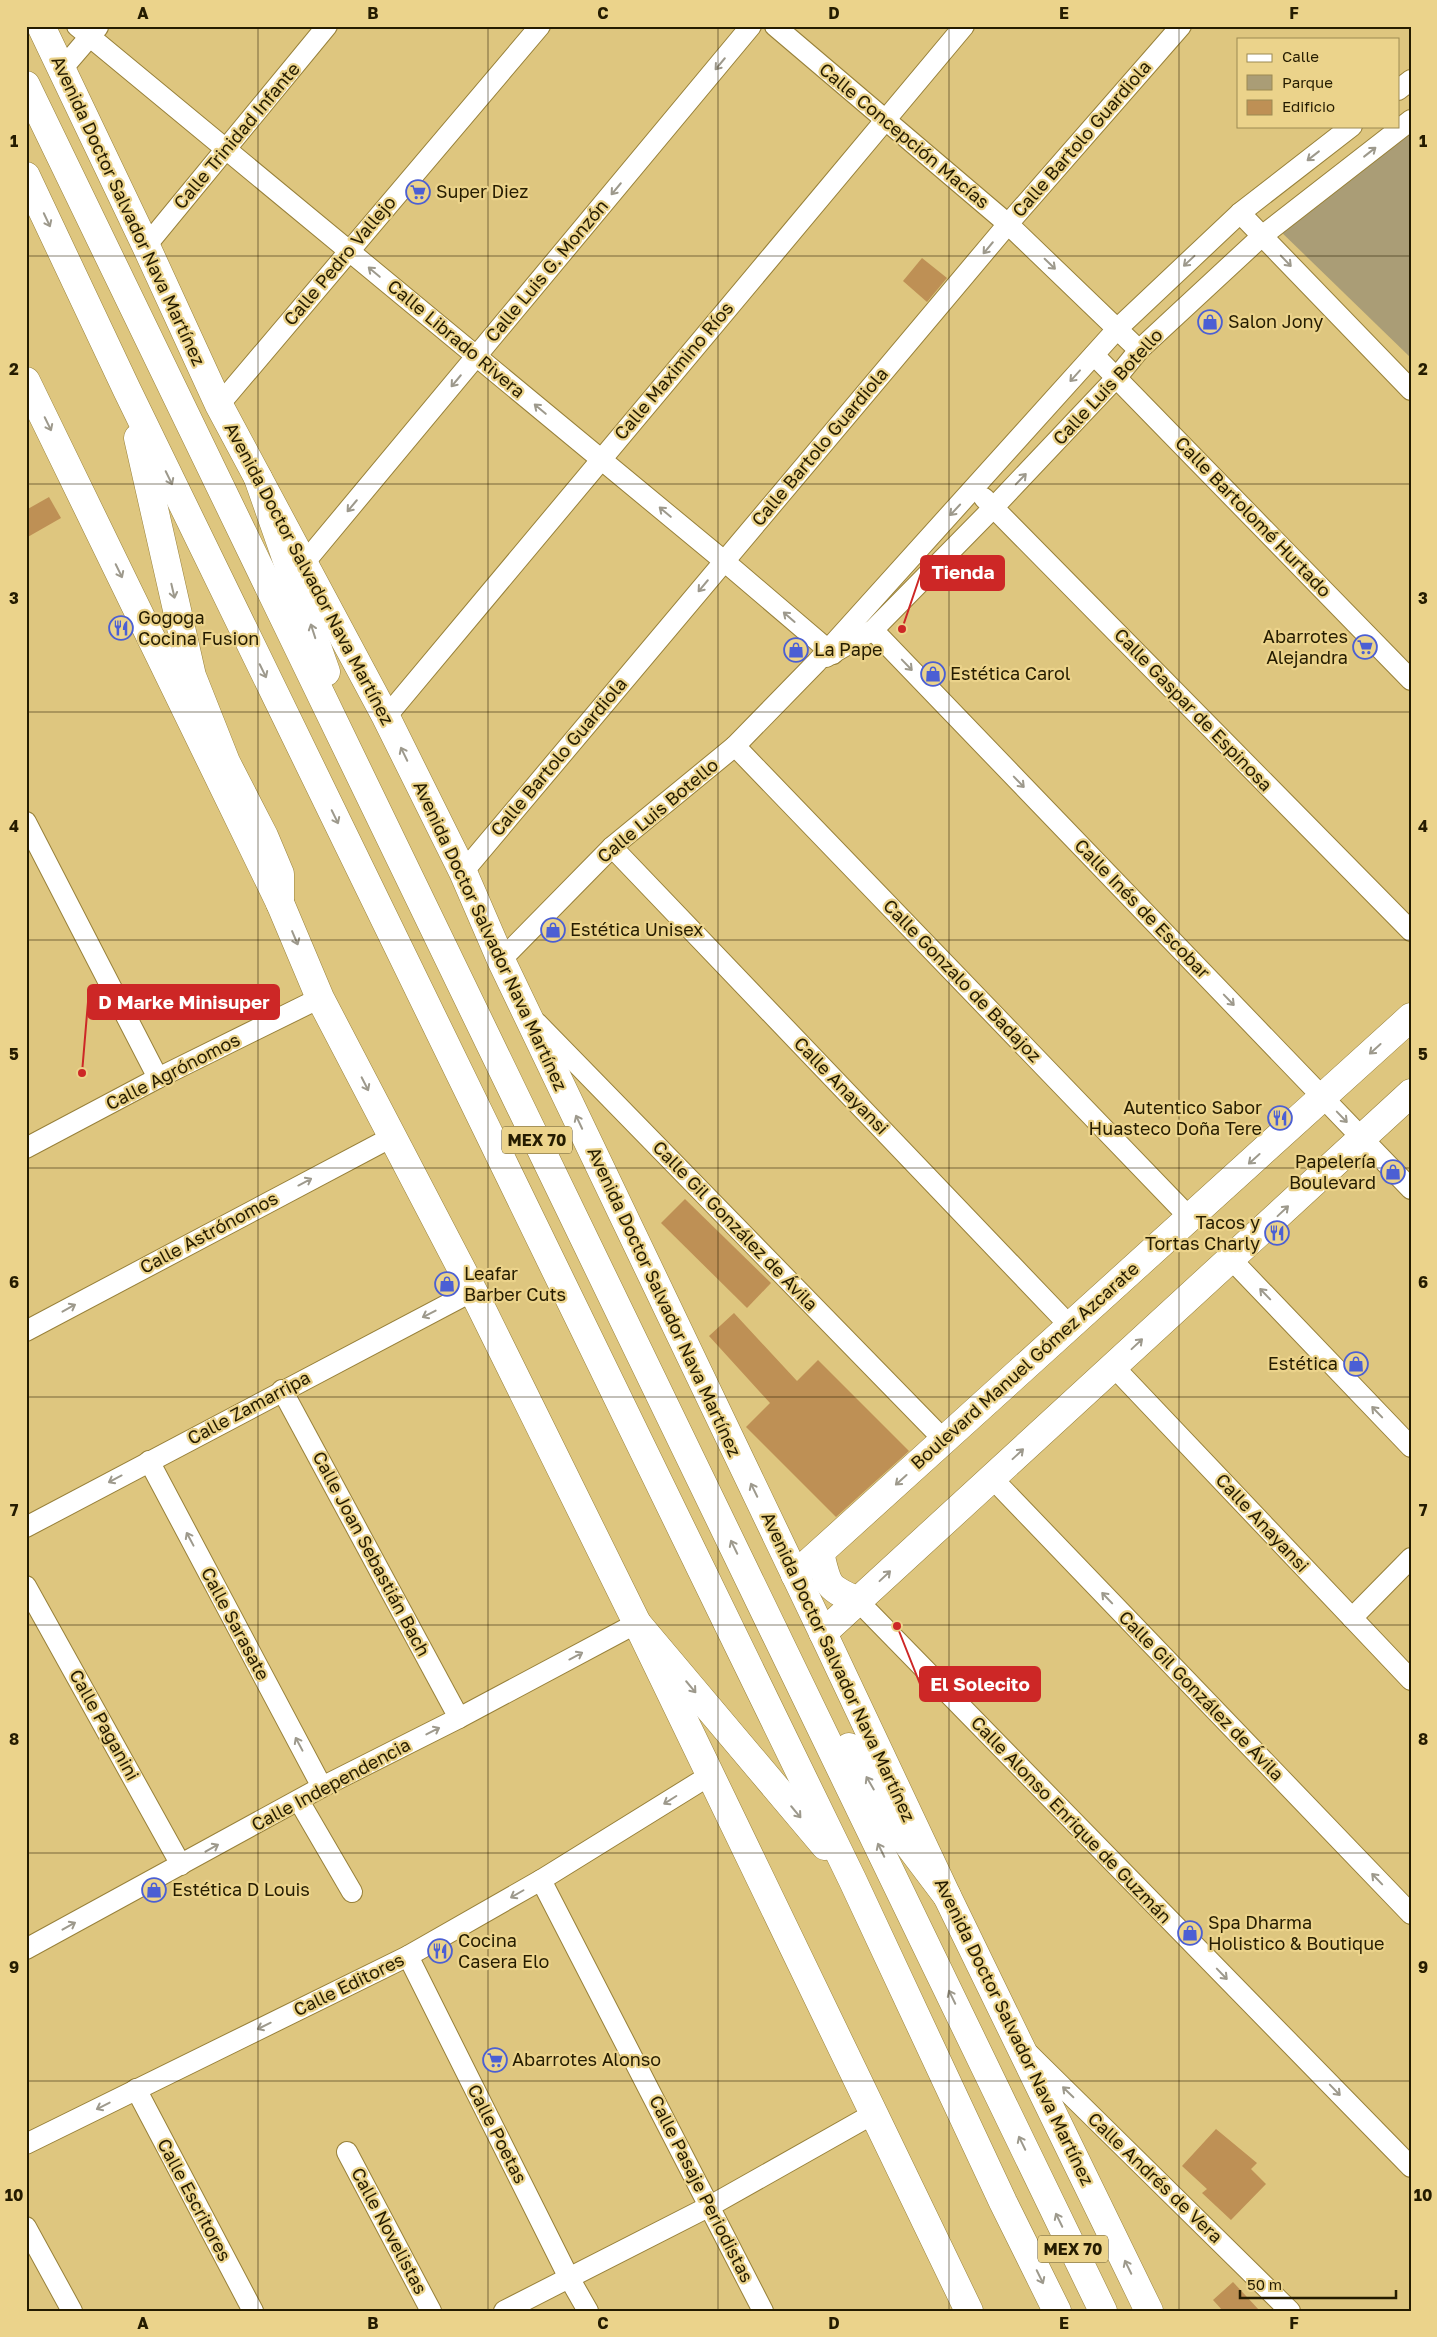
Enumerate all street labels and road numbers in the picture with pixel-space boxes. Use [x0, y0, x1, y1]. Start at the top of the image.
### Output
street label: Avenida Doctor Salvador Nava Martínez [47, 52, 211, 369]
street label: Calle Bartolo Guardiola [1007, 56, 1155, 221]
street label: Calle Trinidad Infante [169, 58, 304, 213]
street label: Calle Concepción Macías [815, 58, 994, 213]
street label: Calle Pedro Vallejo [279, 191, 400, 330]
street label: Calle Luis G. Monzón [480, 195, 612, 346]
street label: Calle Librado Rivera [384, 274, 530, 402]
street label: Calle Maximino Ríos [609, 297, 737, 444]
street label: Calle Luis Botello [1048, 324, 1167, 449]
street label: Calle Bartolo Guardiola [746, 363, 892, 530]
street label: Avenida Doctor Salvador Nava Martínez [221, 419, 399, 728]
street label: Calle Bartolomé Hurtado [1171, 431, 1336, 601]
street label: Calle Gaspar de Espinosa [1110, 623, 1277, 795]
street label: Calle Bartolo Guardiola [485, 673, 631, 840]
street label: Calle Luis Botello [592, 753, 722, 867]
street label: Avenida Doctor Salvador Nava Martínez [409, 777, 573, 1094]
street label: Calle Inés de Escobar [1070, 834, 1215, 983]
street label: Calle Gonzalo de Badajoz [879, 894, 1046, 1066]
street label: Calle Agrónomos [102, 1028, 243, 1114]
street label: Calle Anayansi [790, 1032, 894, 1139]
road number: MEX 70 [502, 1126, 572, 1154]
street label: Calle Gil González de Ávila [649, 1136, 823, 1315]
street label: Avenida Doctor Salvador Nava Martínez [583, 1143, 747, 1460]
street label: Calle Astrónomos [136, 1186, 281, 1278]
street label: Boulevard Manuel Gómez Azcarate [906, 1257, 1143, 1474]
street label: Calle Zamarripa [183, 1366, 314, 1449]
street label: Calle Joan Sebastián Bach [308, 1447, 435, 1660]
street label: Calle Anayansi [1211, 1468, 1314, 1576]
street label: Avenida Doctor Salvador Nava Martínez [757, 1508, 921, 1825]
street label: Calle Sarasate [197, 1563, 275, 1684]
street label: Calle Gil González de Ávila [1115, 1606, 1289, 1785]
street label: Calle Paganini [65, 1665, 144, 1784]
street label: Calle Alonso Enrique de Guzmán [967, 1711, 1177, 1927]
street label: Calle Independencia [247, 1733, 414, 1835]
street label: Avenida Doctor Salvador Nava Martínez [931, 1874, 1099, 2189]
street label: Calle Editores [290, 1948, 407, 2020]
street label: Calle Poetas [463, 2080, 532, 2187]
street label: Calle Pasaje Periodistas [645, 2091, 759, 2286]
street label: Calle Andrés de Vera [1084, 2107, 1228, 2247]
street label: Calle Escritores [153, 2134, 236, 2265]
street label: Calle Novelistas [347, 2164, 432, 2298]
road number: MEX 70 [1038, 2236, 1108, 2262]

